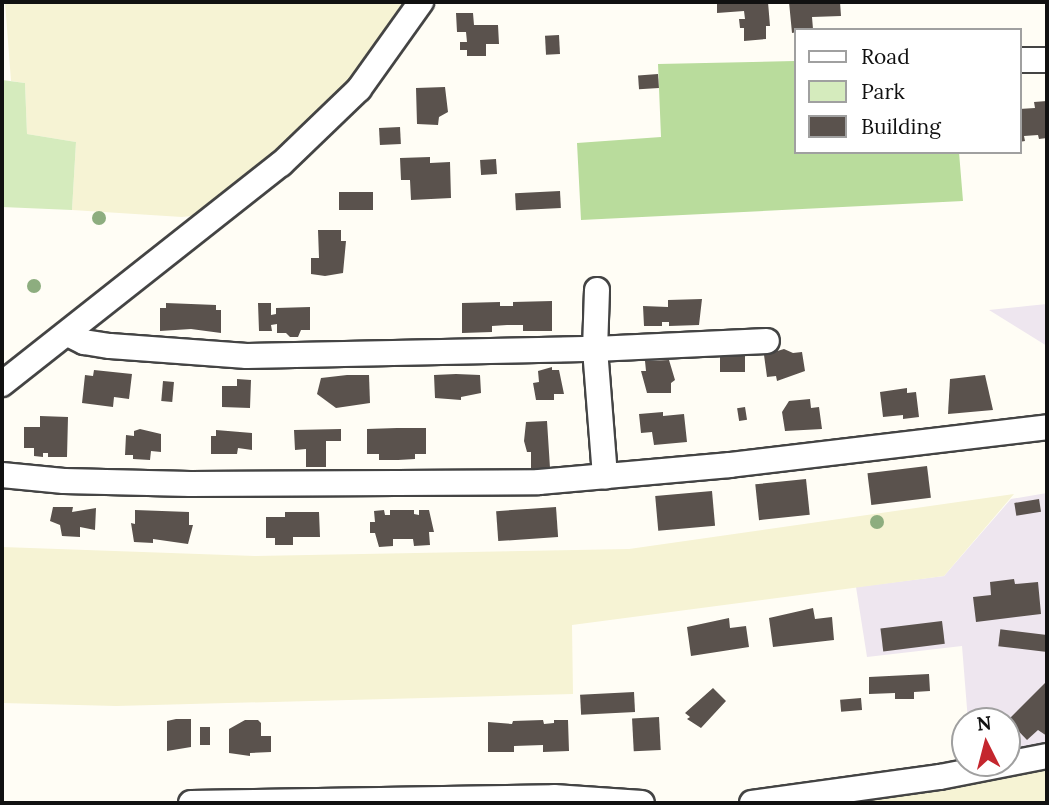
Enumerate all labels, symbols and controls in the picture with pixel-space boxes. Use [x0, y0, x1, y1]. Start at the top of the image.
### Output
legend [794, 28, 1021, 154]
text: Road [861, 43, 910, 70]
text: Park [861, 78, 905, 105]
text: Building [861, 113, 941, 140]
north arrow [951, 707, 1021, 777]
text: N [975, 710, 993, 736]

